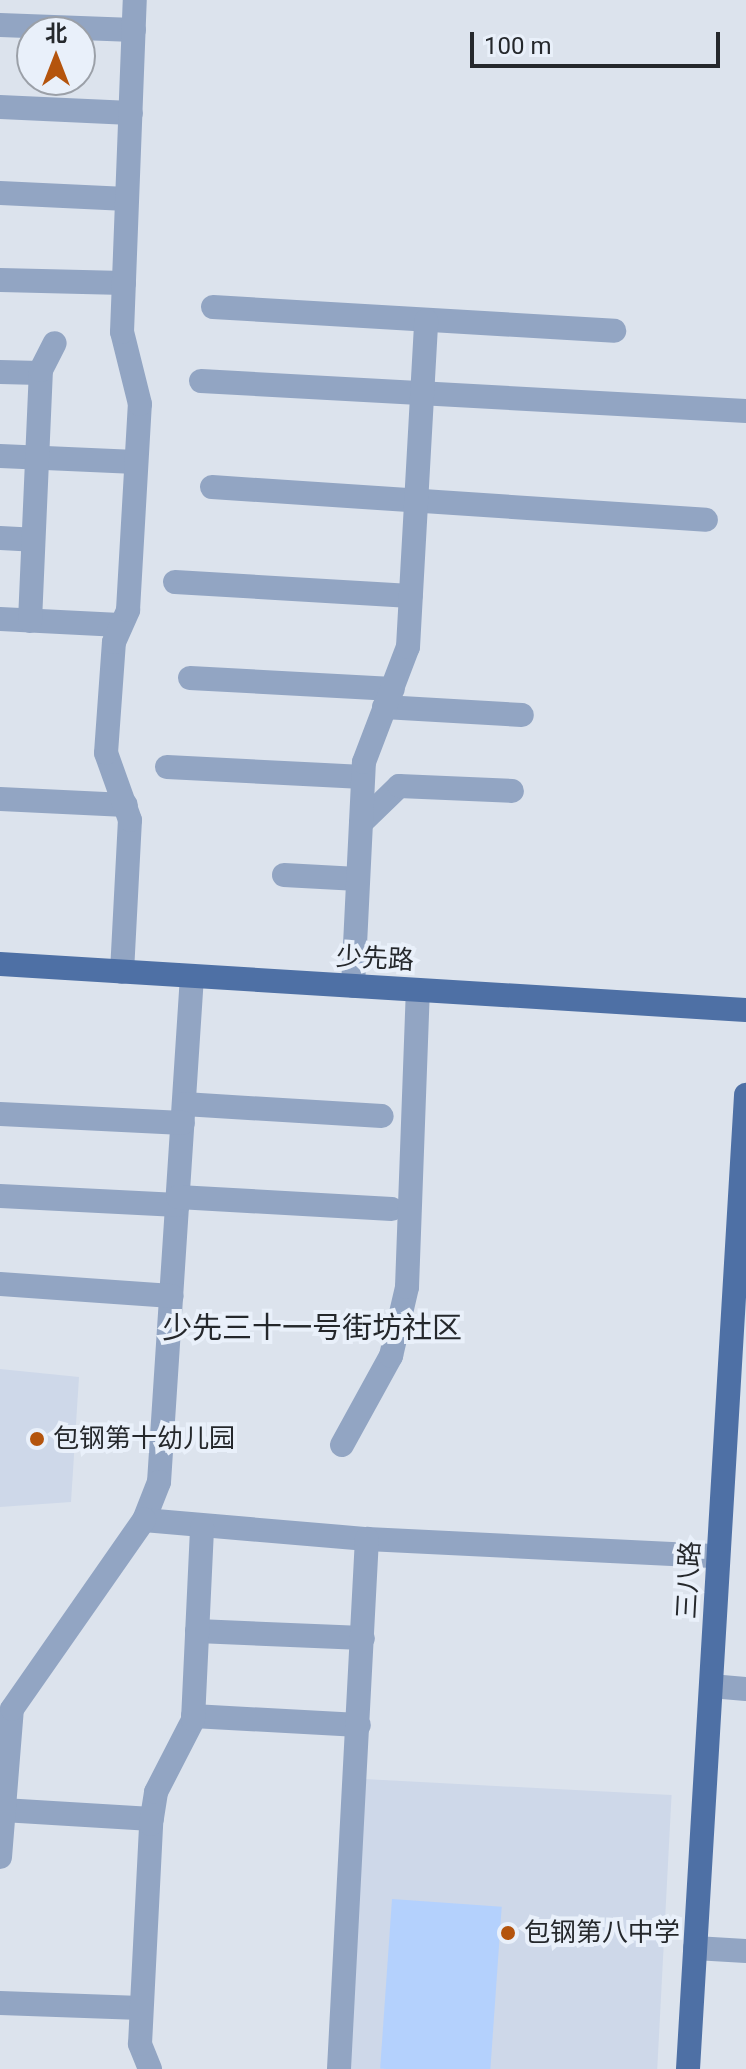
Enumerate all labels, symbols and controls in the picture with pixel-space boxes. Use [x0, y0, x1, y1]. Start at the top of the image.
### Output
north arrow [16, 16, 96, 96]
scale bar [474, 16, 724, 66]
text: 北 [45, 21, 67, 46]
text: 100 m [484, 32, 551, 60]
street label: 少先路 [335, 941, 415, 977]
district label: 少先三十一号街坊社区 [162, 1310, 462, 1346]
place label: 包钢第十幼儿园 [53, 1423, 235, 1455]
marker: 包钢第十幼儿园 [28, 1430, 46, 1448]
street label: 三八路 [671, 1540, 707, 1620]
place label: 包钢第八中学 [524, 1917, 680, 1949]
marker: 包钢第八中学 [499, 1924, 517, 1942]

